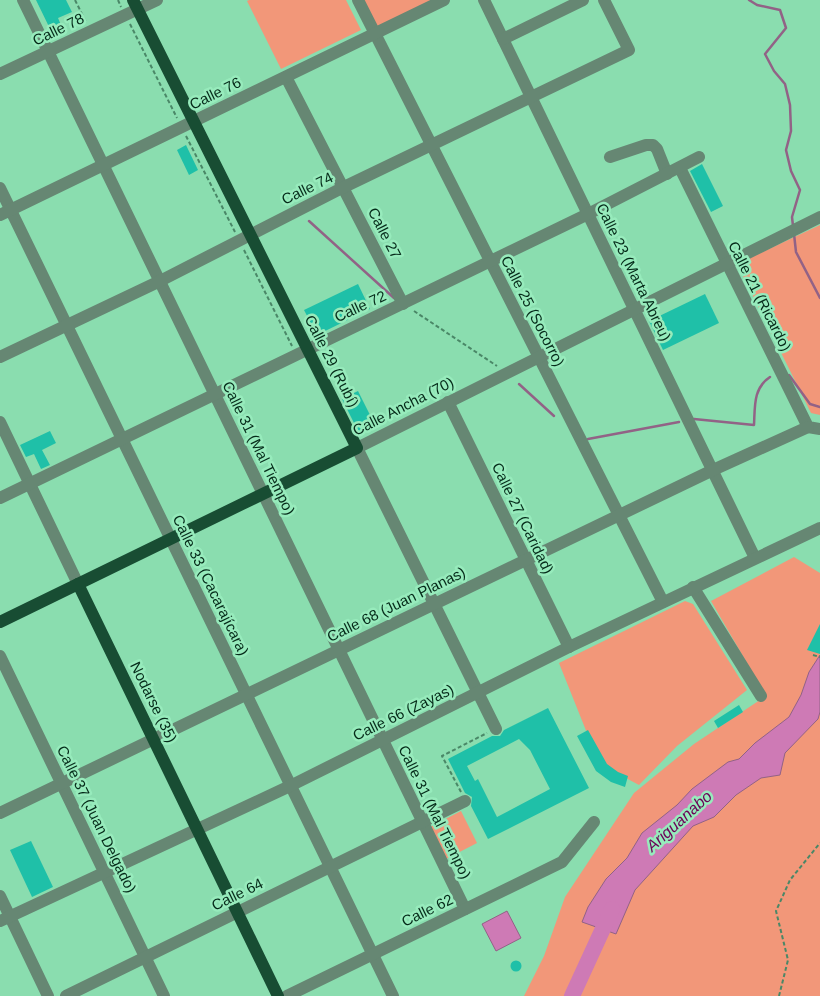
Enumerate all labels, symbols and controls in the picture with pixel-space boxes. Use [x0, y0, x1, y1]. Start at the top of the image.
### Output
street label: Calle 78 [30, 9, 86, 49]
street label: Calle 76 [187, 73, 243, 113]
street label: Calle 74 [279, 168, 335, 208]
street label: Calle 23 (Marta Abreu) [593, 200, 675, 344]
street label: Calle 27 [365, 205, 405, 261]
street label: Calle 21 (Ricardo) [725, 238, 795, 354]
street label: Calle 25 (Socorro) [498, 253, 568, 369]
street label: Calle 72 [331, 287, 389, 325]
street label: Calle 29 (Rubí) [302, 312, 362, 410]
street label: Calle Ancha (70) [350, 373, 456, 439]
street label: Calle 31 (Mal Tiempo) [219, 378, 299, 518]
street label: Calle 27 (Caridad) [489, 460, 557, 576]
street label: Calle 33 (Cacarajícara) [170, 512, 252, 658]
street label: Calle 68 (Juan Planas) [324, 563, 468, 645]
street label: Nodarse (35) [127, 659, 181, 745]
street label: Calle 66 (Zayas) [350, 680, 456, 744]
street label: Calle 31 (Mal Tiempo) [395, 742, 475, 882]
street label: Calle 37 (Juan Delgado) [54, 743, 140, 895]
water label: Ariguanabo [642, 787, 715, 855]
street label: Calle 64 [209, 874, 265, 914]
street label: Calle 62 [399, 890, 455, 930]

